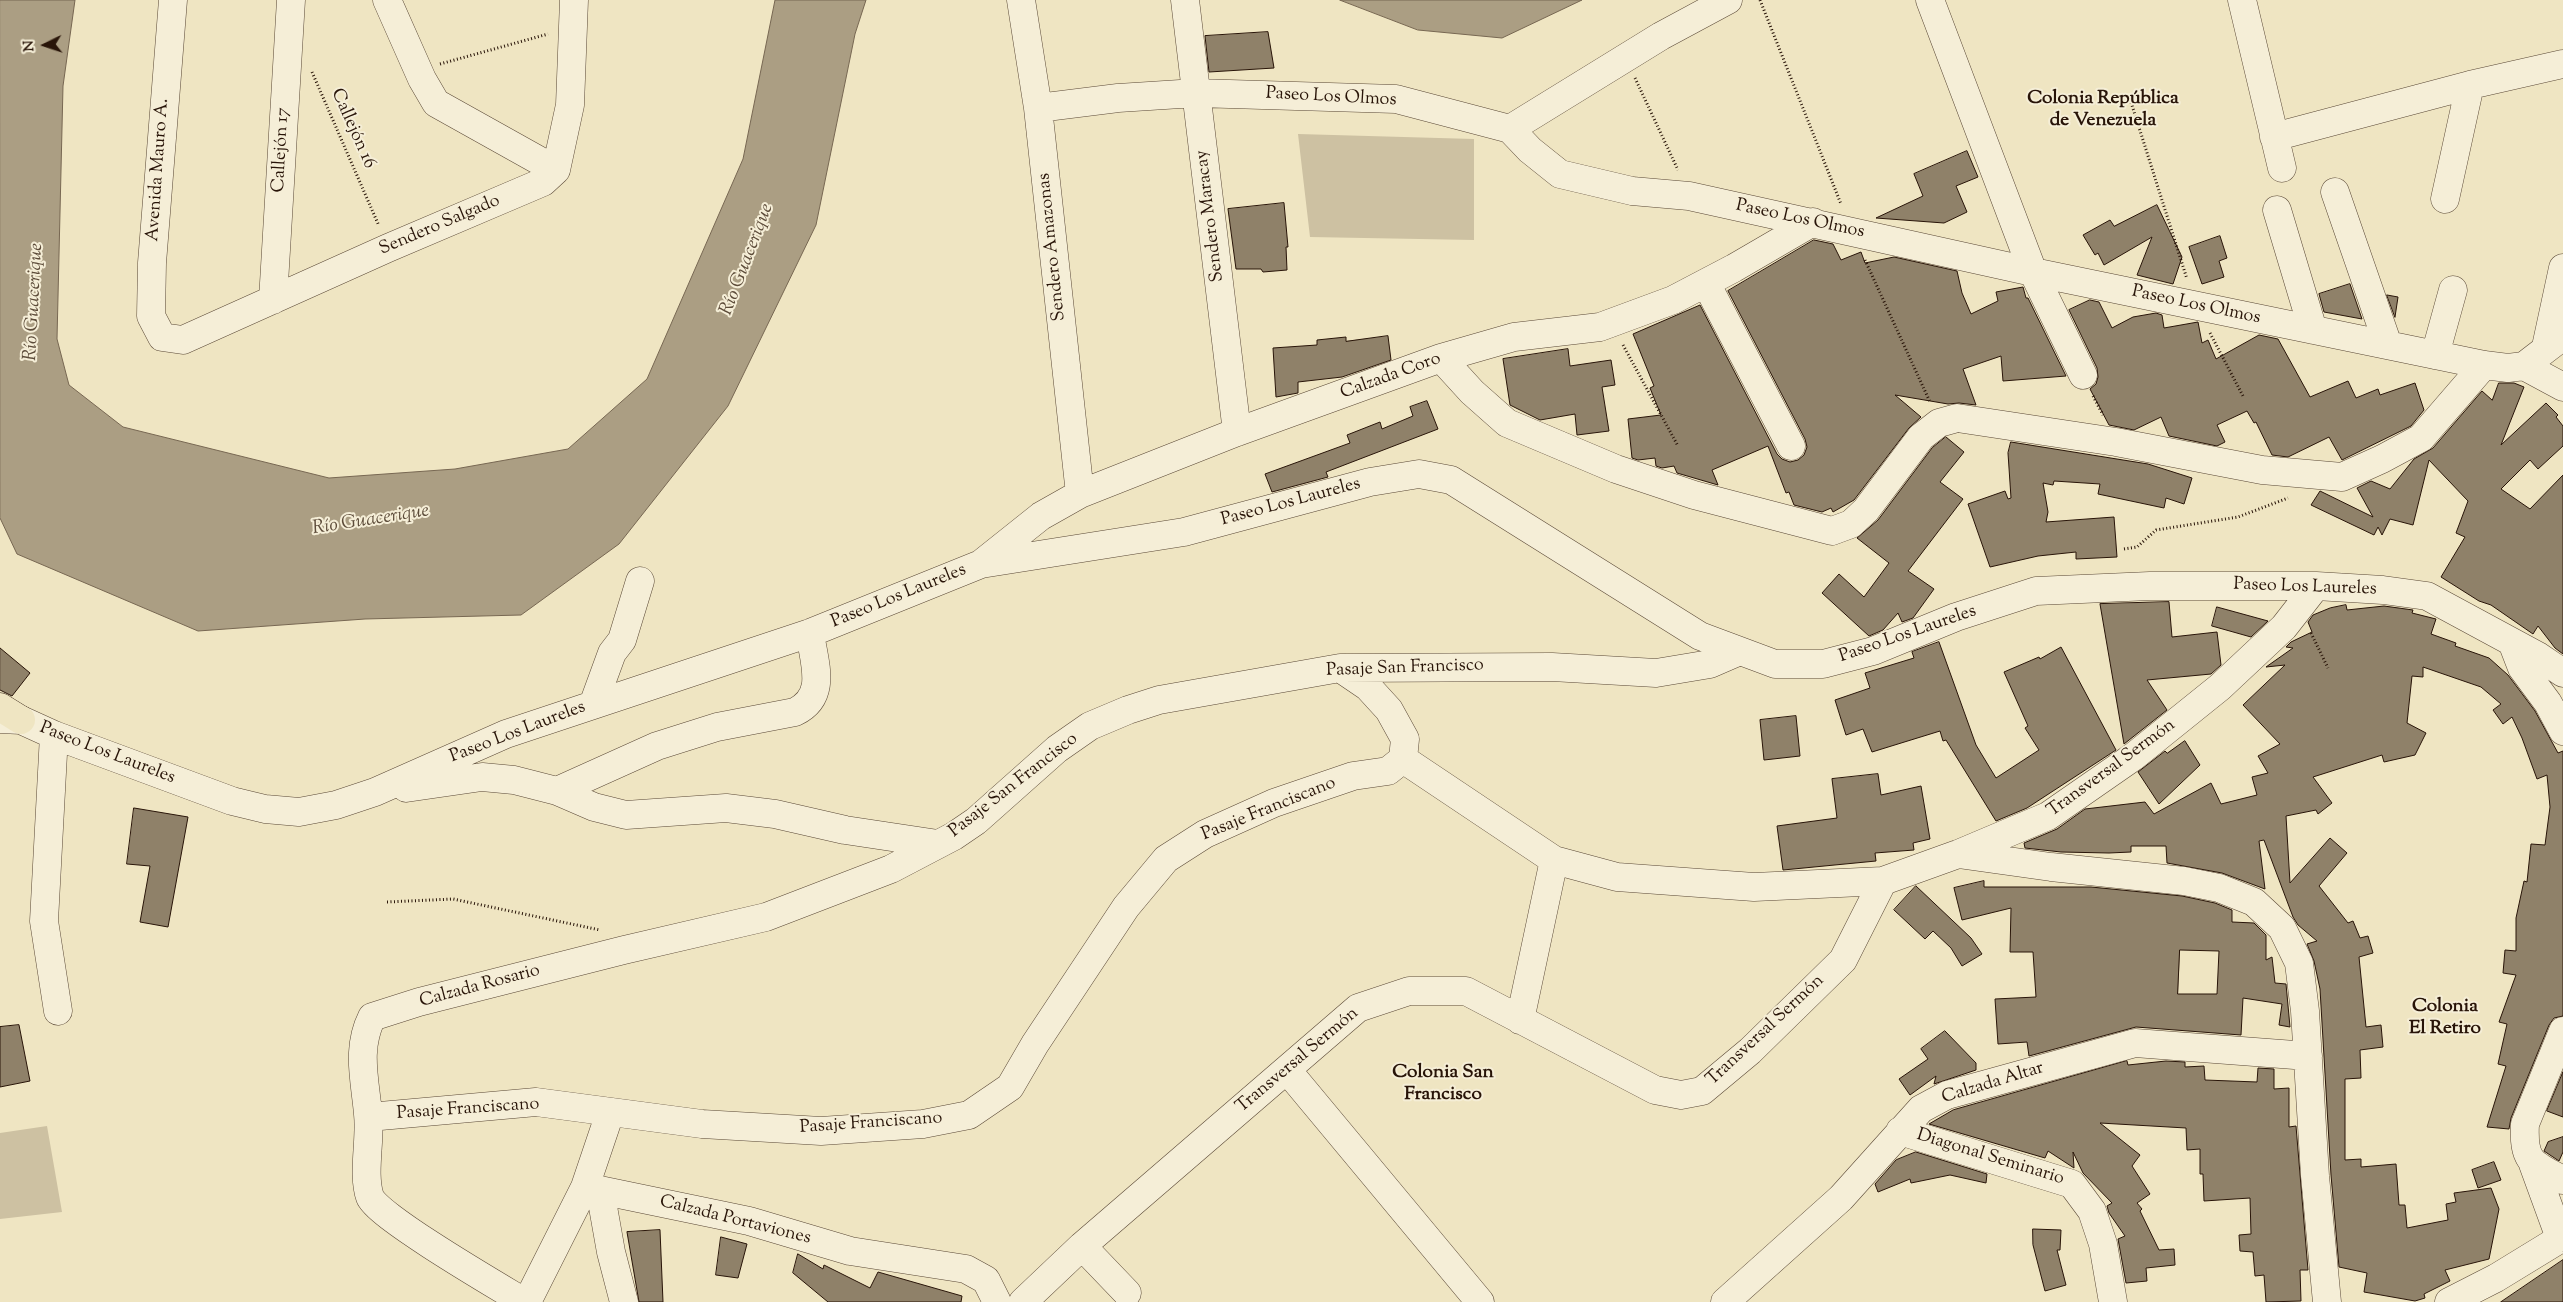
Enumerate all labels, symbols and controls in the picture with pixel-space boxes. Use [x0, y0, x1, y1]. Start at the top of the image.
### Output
north arrow [20, 20, 70, 70]
text: N [20, 40, 40, 52]
street label: Paseo Los Olmos [1265, 84, 1397, 112]
street label: Callejón 16 [325, 86, 379, 172]
district label: Colonia República de Venezuela [2027, 89, 2179, 133]
street label: Avenida Mauro A. [143, 98, 175, 242]
street label: Callejón 17 [269, 107, 295, 193]
street label: Sendero Maracay [1192, 149, 1230, 283]
street label: Sendero Amazonas [1034, 172, 1072, 322]
street label: Sendero Salgado [376, 191, 504, 261]
street label: Paseo Los Olmos [1734, 196, 1866, 244]
water label: Río Guacerique [716, 201, 780, 319]
water label: Río Guacerique [21, 243, 49, 361]
street label: Paseo Los Olmos [2130, 282, 2262, 330]
street label: Calzada Coro [1338, 349, 1444, 405]
street label: Paseo Los Laureles [1219, 474, 1363, 532]
water label: Río Guacerique [311, 501, 431, 541]
street label: Paseo Los Laureles [828, 560, 970, 634]
street label: Paseo Los Laureles [2233, 575, 2377, 601]
street label: Paseo Los Laureles [1837, 601, 1979, 669]
street label: Pasaje San Francisco [1326, 655, 1484, 683]
street label: Paseo Los Laureles [447, 697, 589, 769]
street label: Transversal Sermón [2044, 715, 2180, 823]
street label: Paseo Los Laureles [36, 718, 178, 790]
street label: Pasaje San Francisco [945, 729, 1083, 843]
street label: Pasaje Franciscano [1199, 773, 1339, 847]
street label: Calzada Rosario [417, 961, 543, 1013]
street label: Transversal Sermón [1703, 971, 1829, 1091]
district label: Colonia El Retiro [2409, 997, 2481, 1041]
street label: Transversal Sermón [1232, 1004, 1364, 1118]
street label: Calzada Altar [1940, 1058, 2046, 1110]
district label: Colonia San Francisco [1392, 1063, 1494, 1107]
street label: Pasaje Franciscano [396, 1094, 540, 1126]
street label: Pasaje Franciscano [799, 1108, 943, 1140]
street label: Diagonal Seminario [1914, 1125, 2066, 1191]
street label: Calzada Portaviones [657, 1192, 813, 1250]

